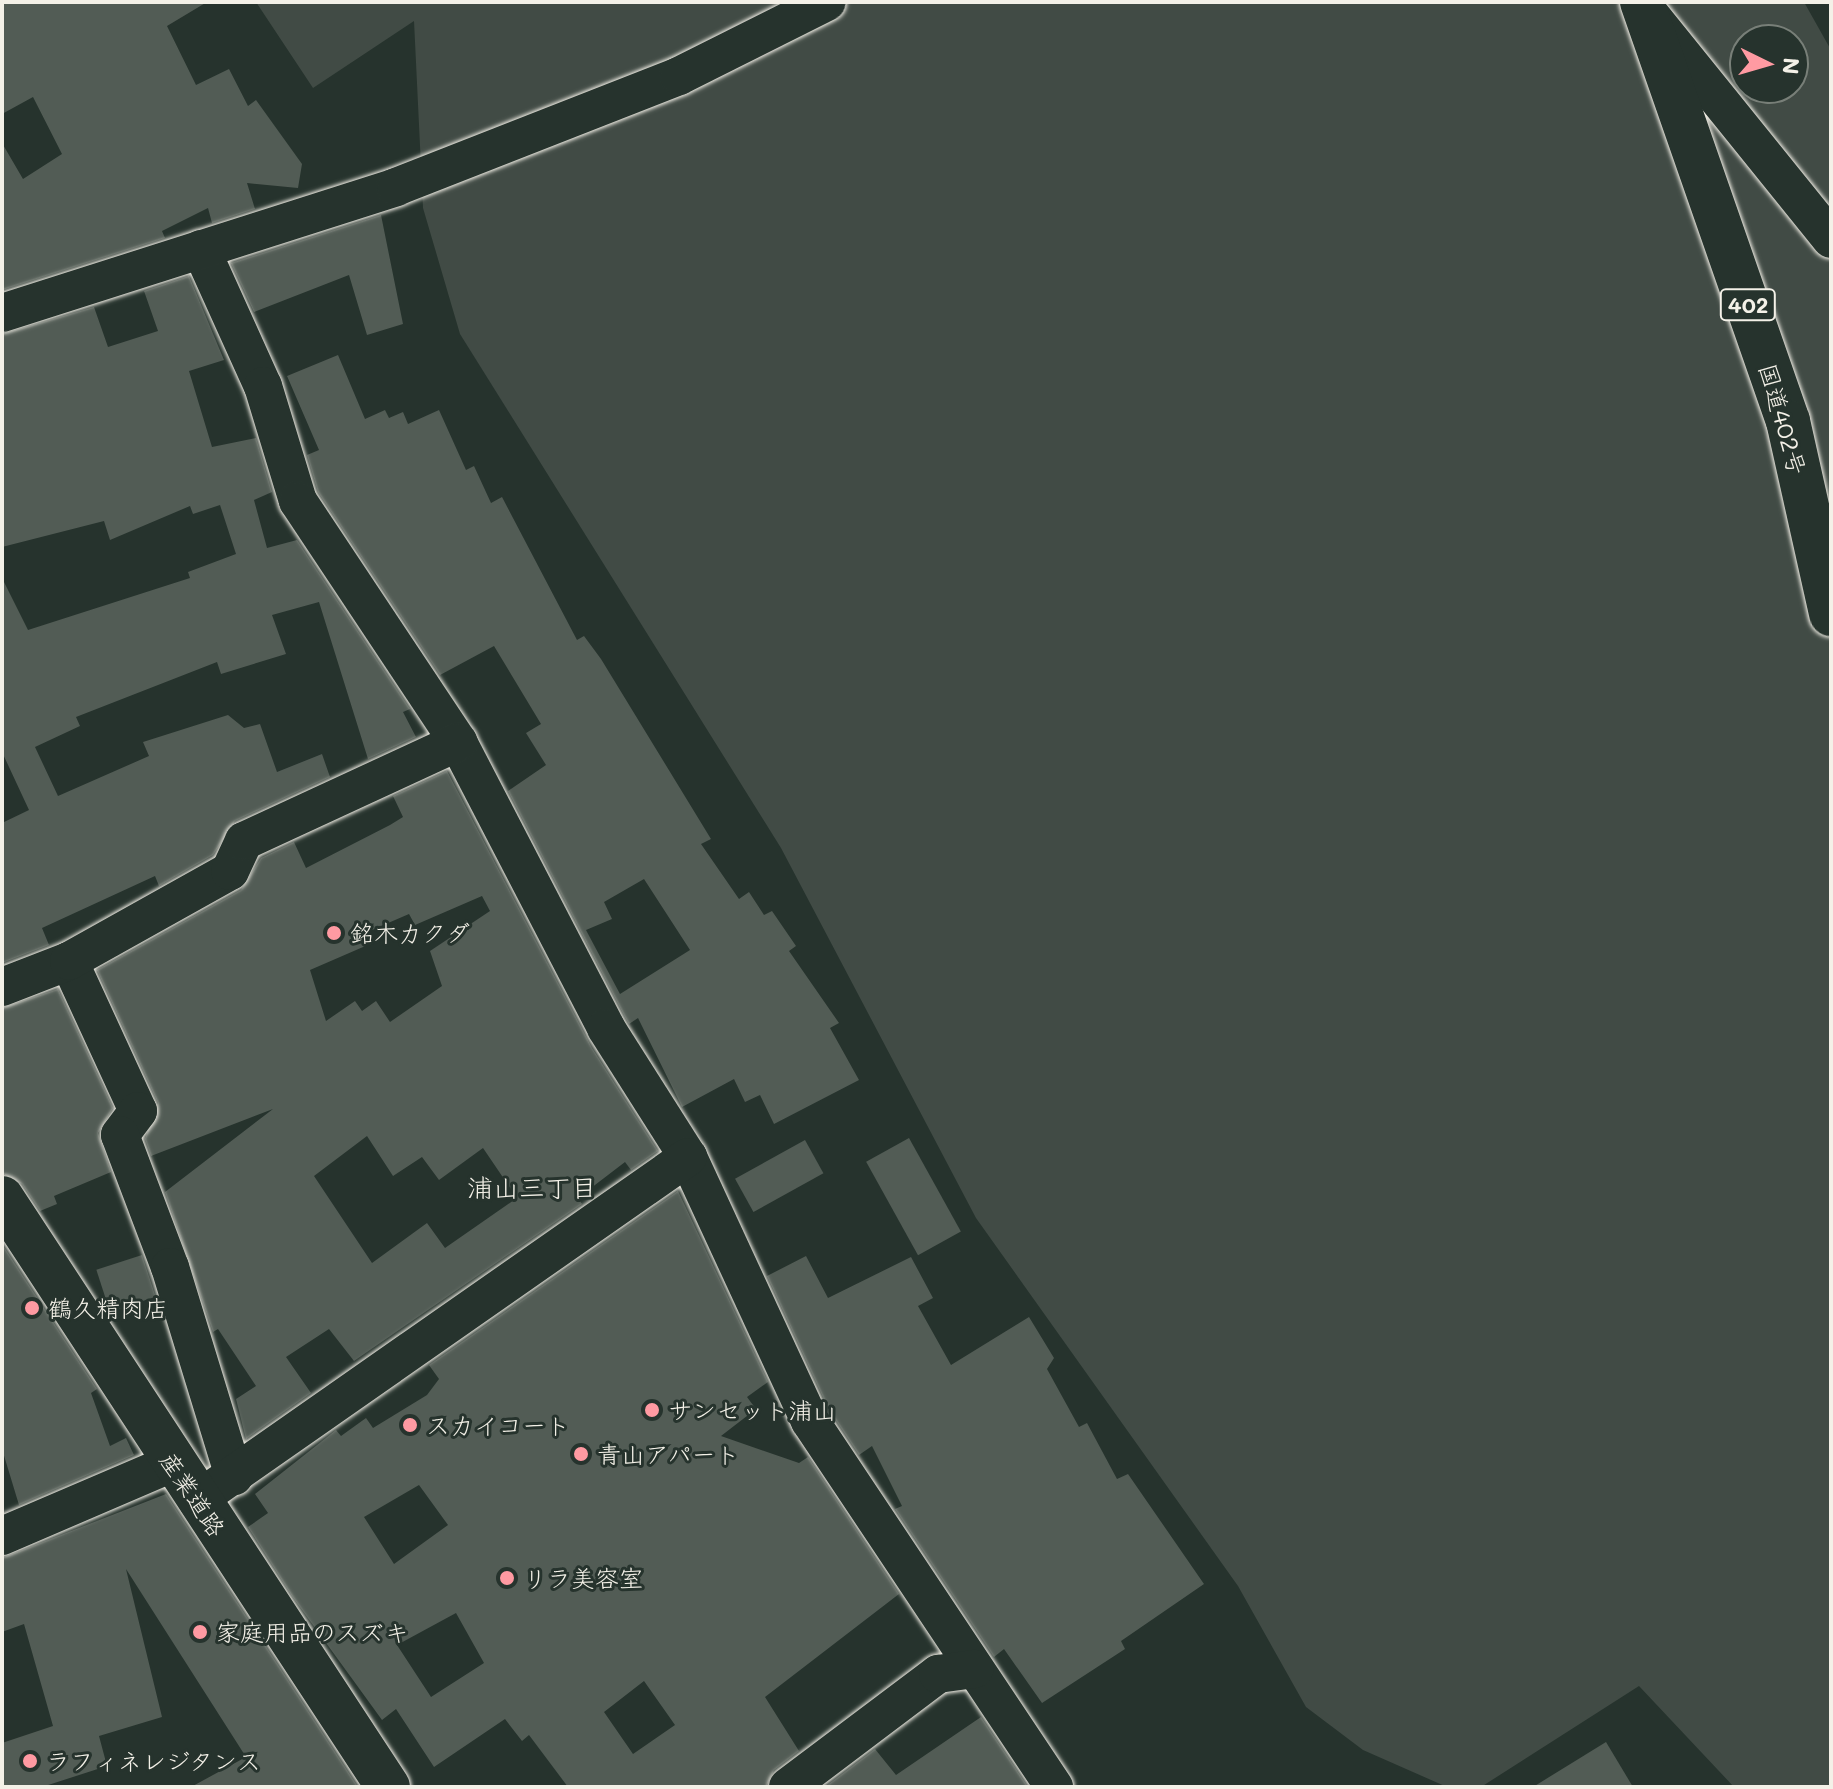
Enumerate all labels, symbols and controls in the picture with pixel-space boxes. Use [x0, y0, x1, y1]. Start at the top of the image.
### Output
north arrow [1729, 24, 1809, 104]
text: N [1776, 56, 1807, 76]
road number: 402 [1718, 287, 1778, 323]
street label: 国道402号 [1753, 360, 1813, 478]
place label: 銘木カクダ [350, 919, 470, 947]
marker: 銘木カクダ [325, 924, 343, 942]
district label: 浦山三丁目 [467, 1172, 597, 1204]
place label: 鶴久精肉店 [48, 1294, 168, 1322]
marker: 鶴久精肉店 [23, 1299, 41, 1317]
place label: サンセット浦山 [668, 1396, 836, 1424]
marker: サンセット浦山 [643, 1401, 661, 1419]
place label: スカイコート [426, 1411, 570, 1439]
marker: スカイコート [401, 1416, 419, 1434]
place label: 青山アパート [597, 1440, 741, 1468]
marker: 青山アパート [572, 1445, 590, 1463]
street label: 産業道路 [154, 1446, 232, 1542]
place label: リラ美容室 [523, 1564, 643, 1592]
marker: リラ美容室 [498, 1569, 516, 1587]
place label: 家庭用品のスズキ [216, 1618, 408, 1646]
marker: 家庭用品のスズキ [191, 1623, 209, 1641]
place label: ラフィネレジタンス [46, 1747, 262, 1775]
marker: ラフィネレジタンス [21, 1752, 39, 1770]

